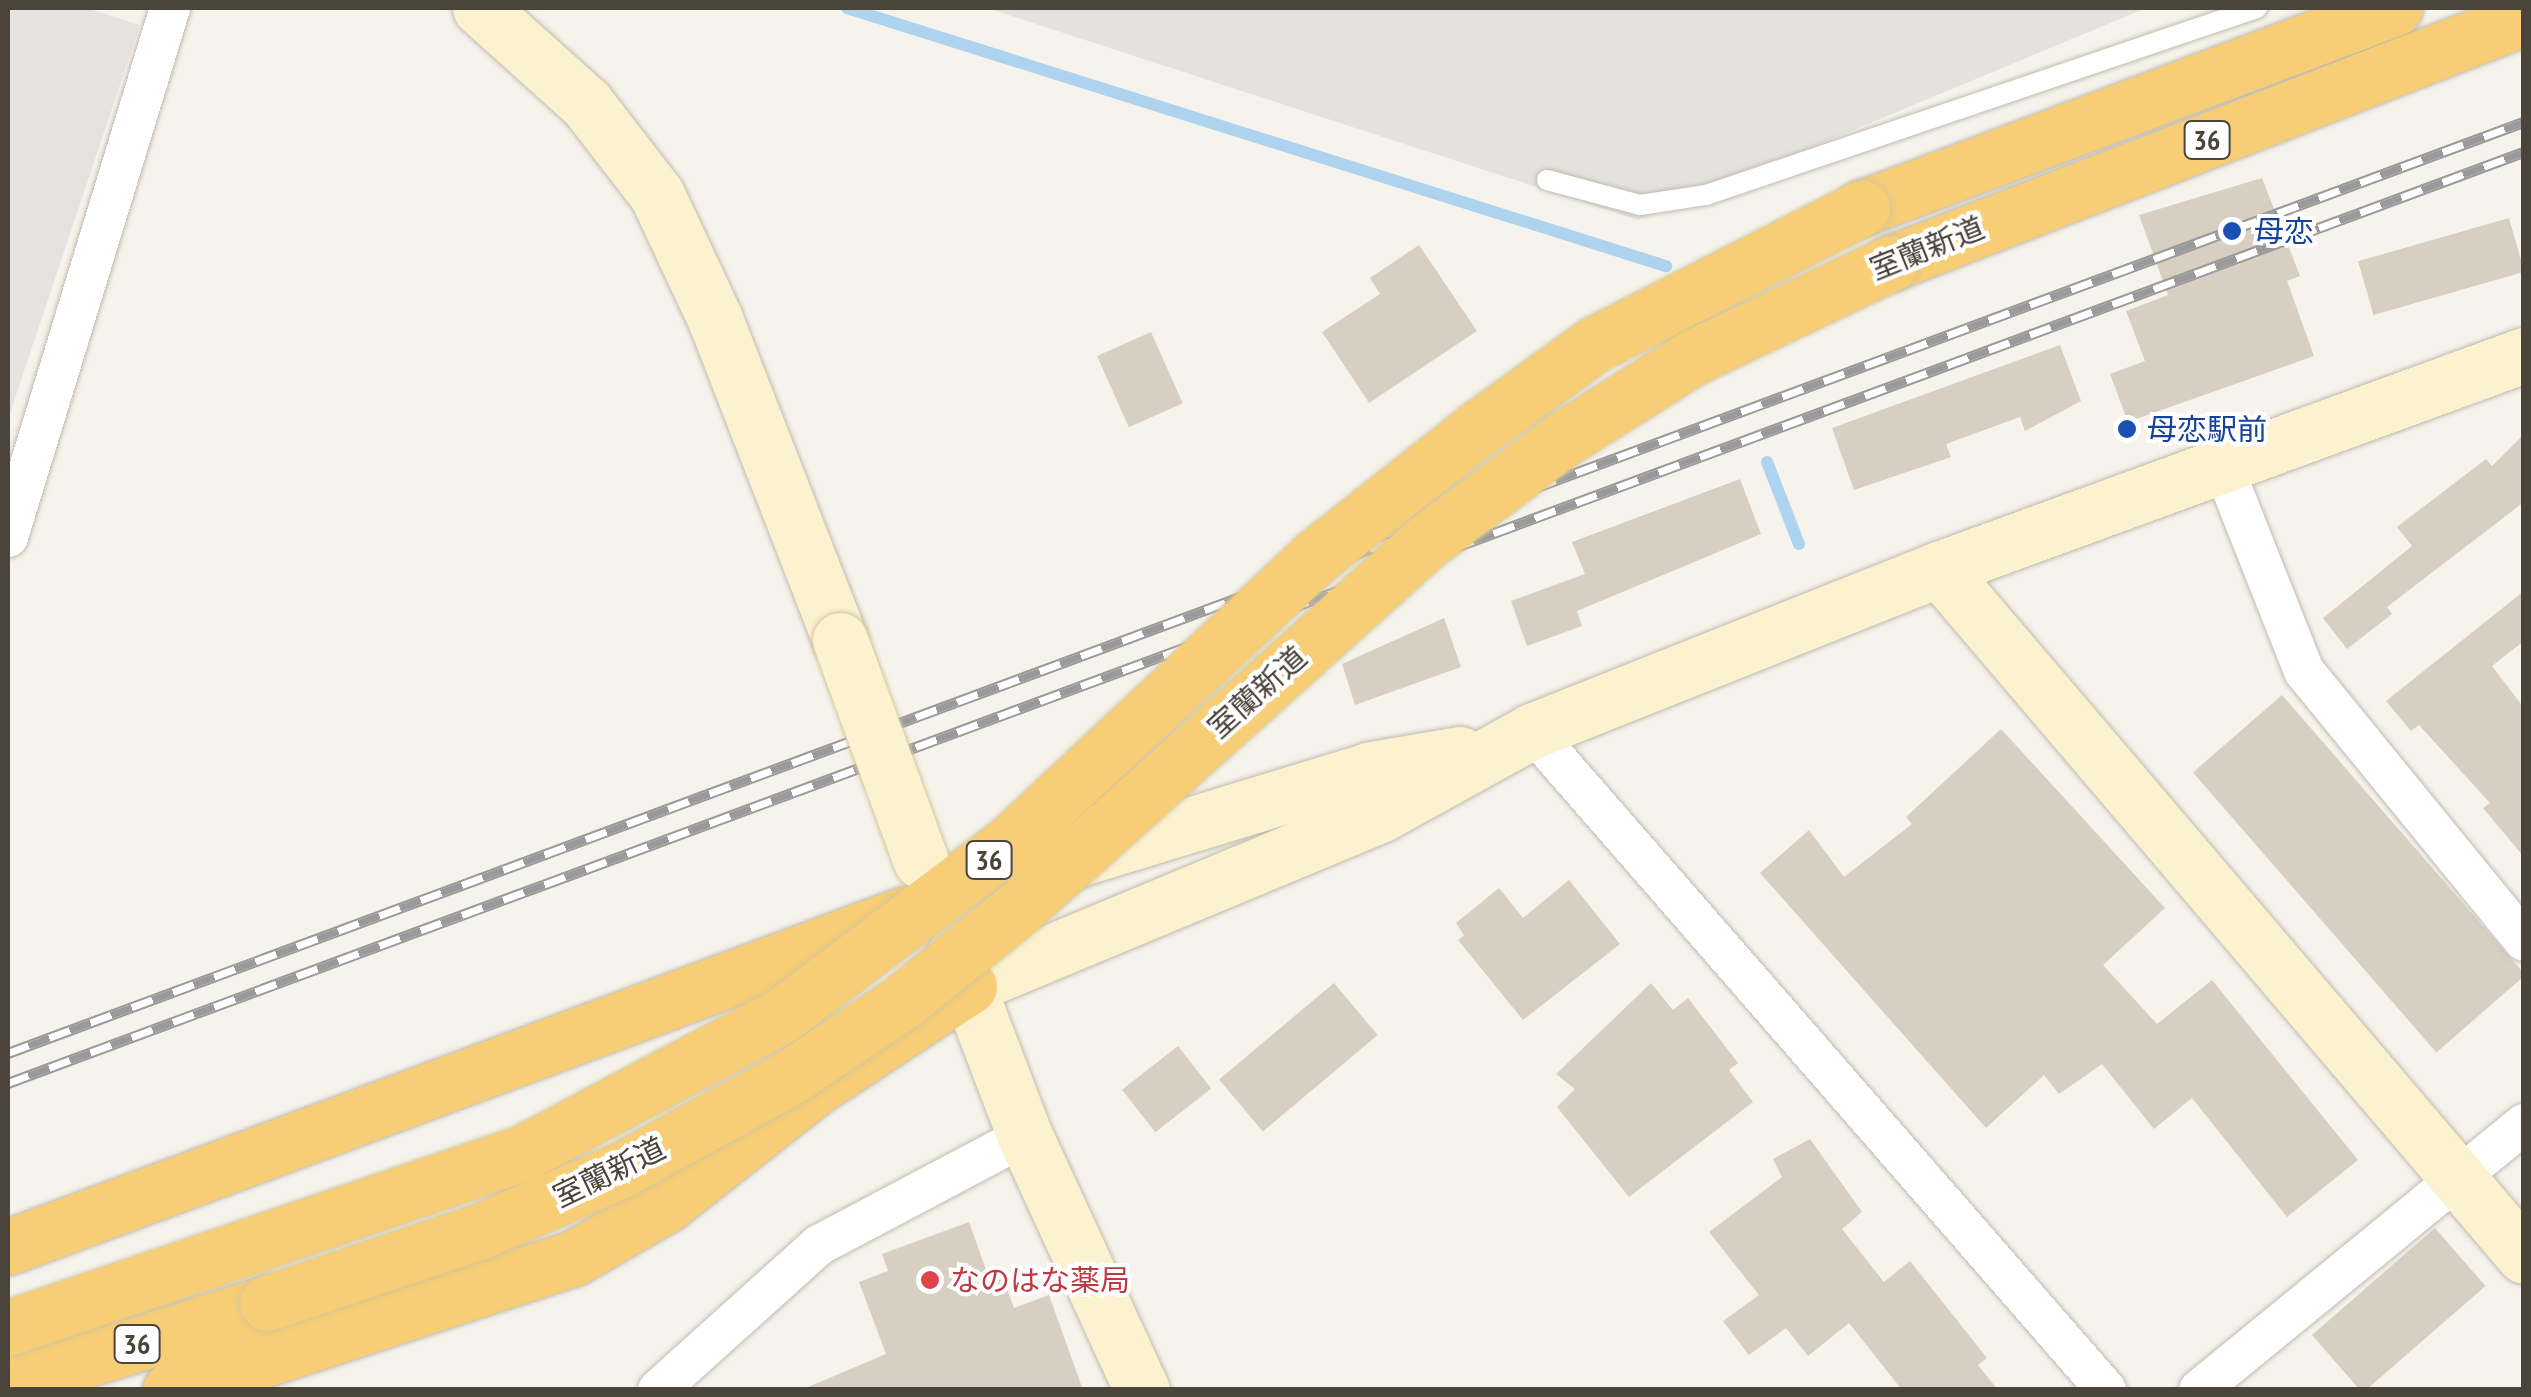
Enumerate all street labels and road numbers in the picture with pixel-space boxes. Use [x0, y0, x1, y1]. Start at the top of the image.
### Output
road number: 36 [2182, 117, 2232, 163]
street label: 室蘭新道 [1865, 209, 1989, 287]
street label: 室蘭新道 [1200, 638, 1314, 746]
road number: 36 [964, 837, 1014, 883]
street label: 室蘭新道 [547, 1130, 671, 1214]
road number: 36 [112, 1321, 162, 1367]

